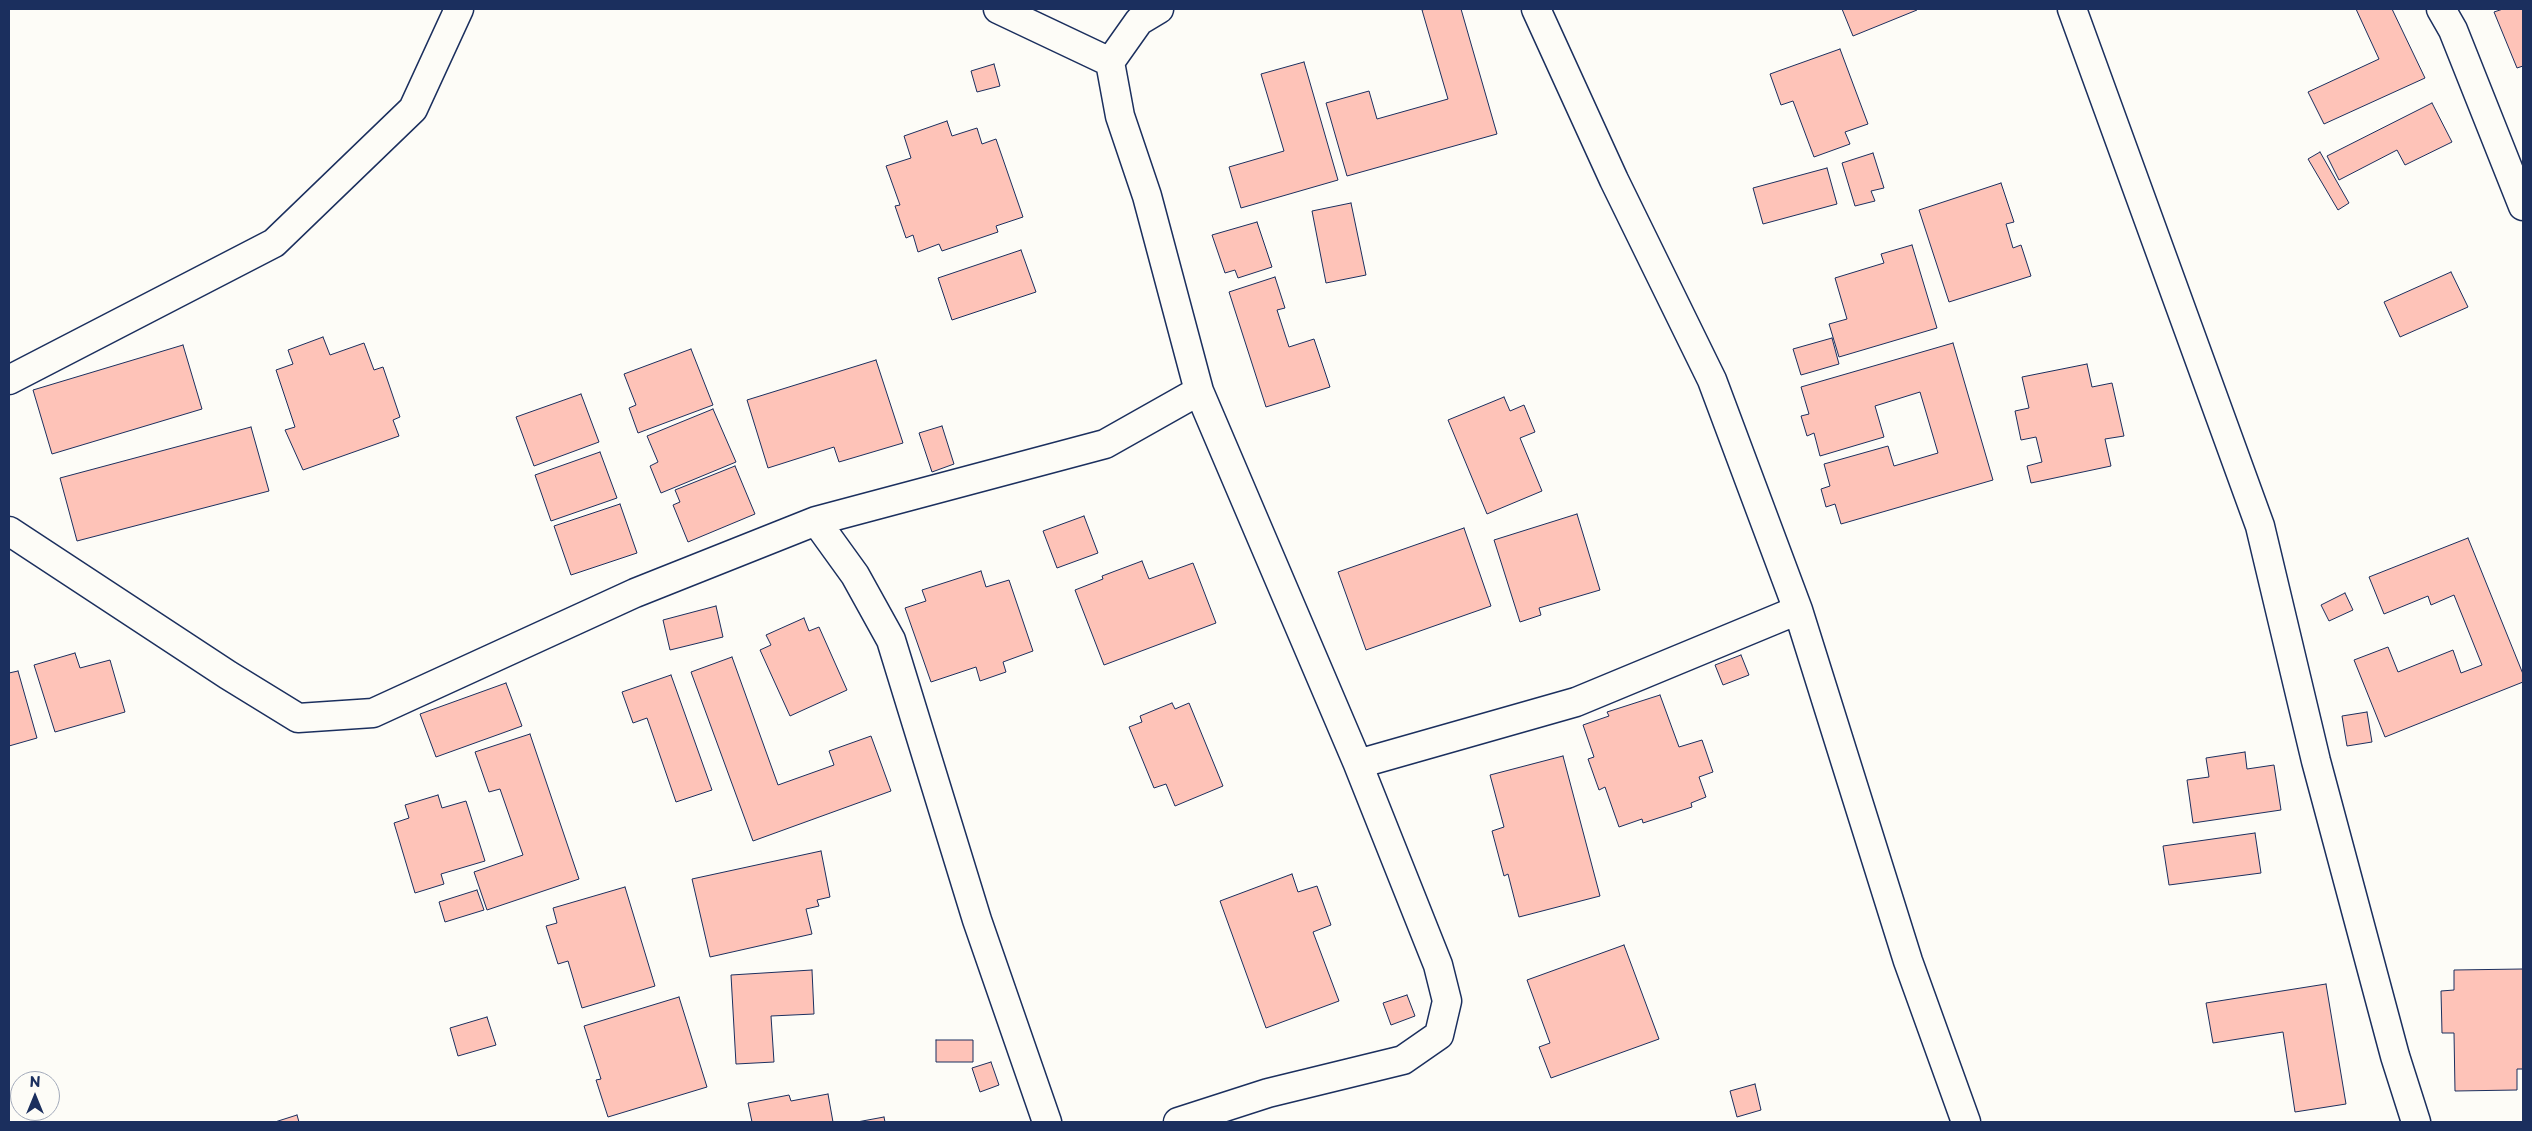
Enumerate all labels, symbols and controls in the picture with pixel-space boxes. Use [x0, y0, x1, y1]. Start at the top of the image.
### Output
north arrow [10, 1071, 60, 1121]
text: N [29, 1071, 41, 1092]

